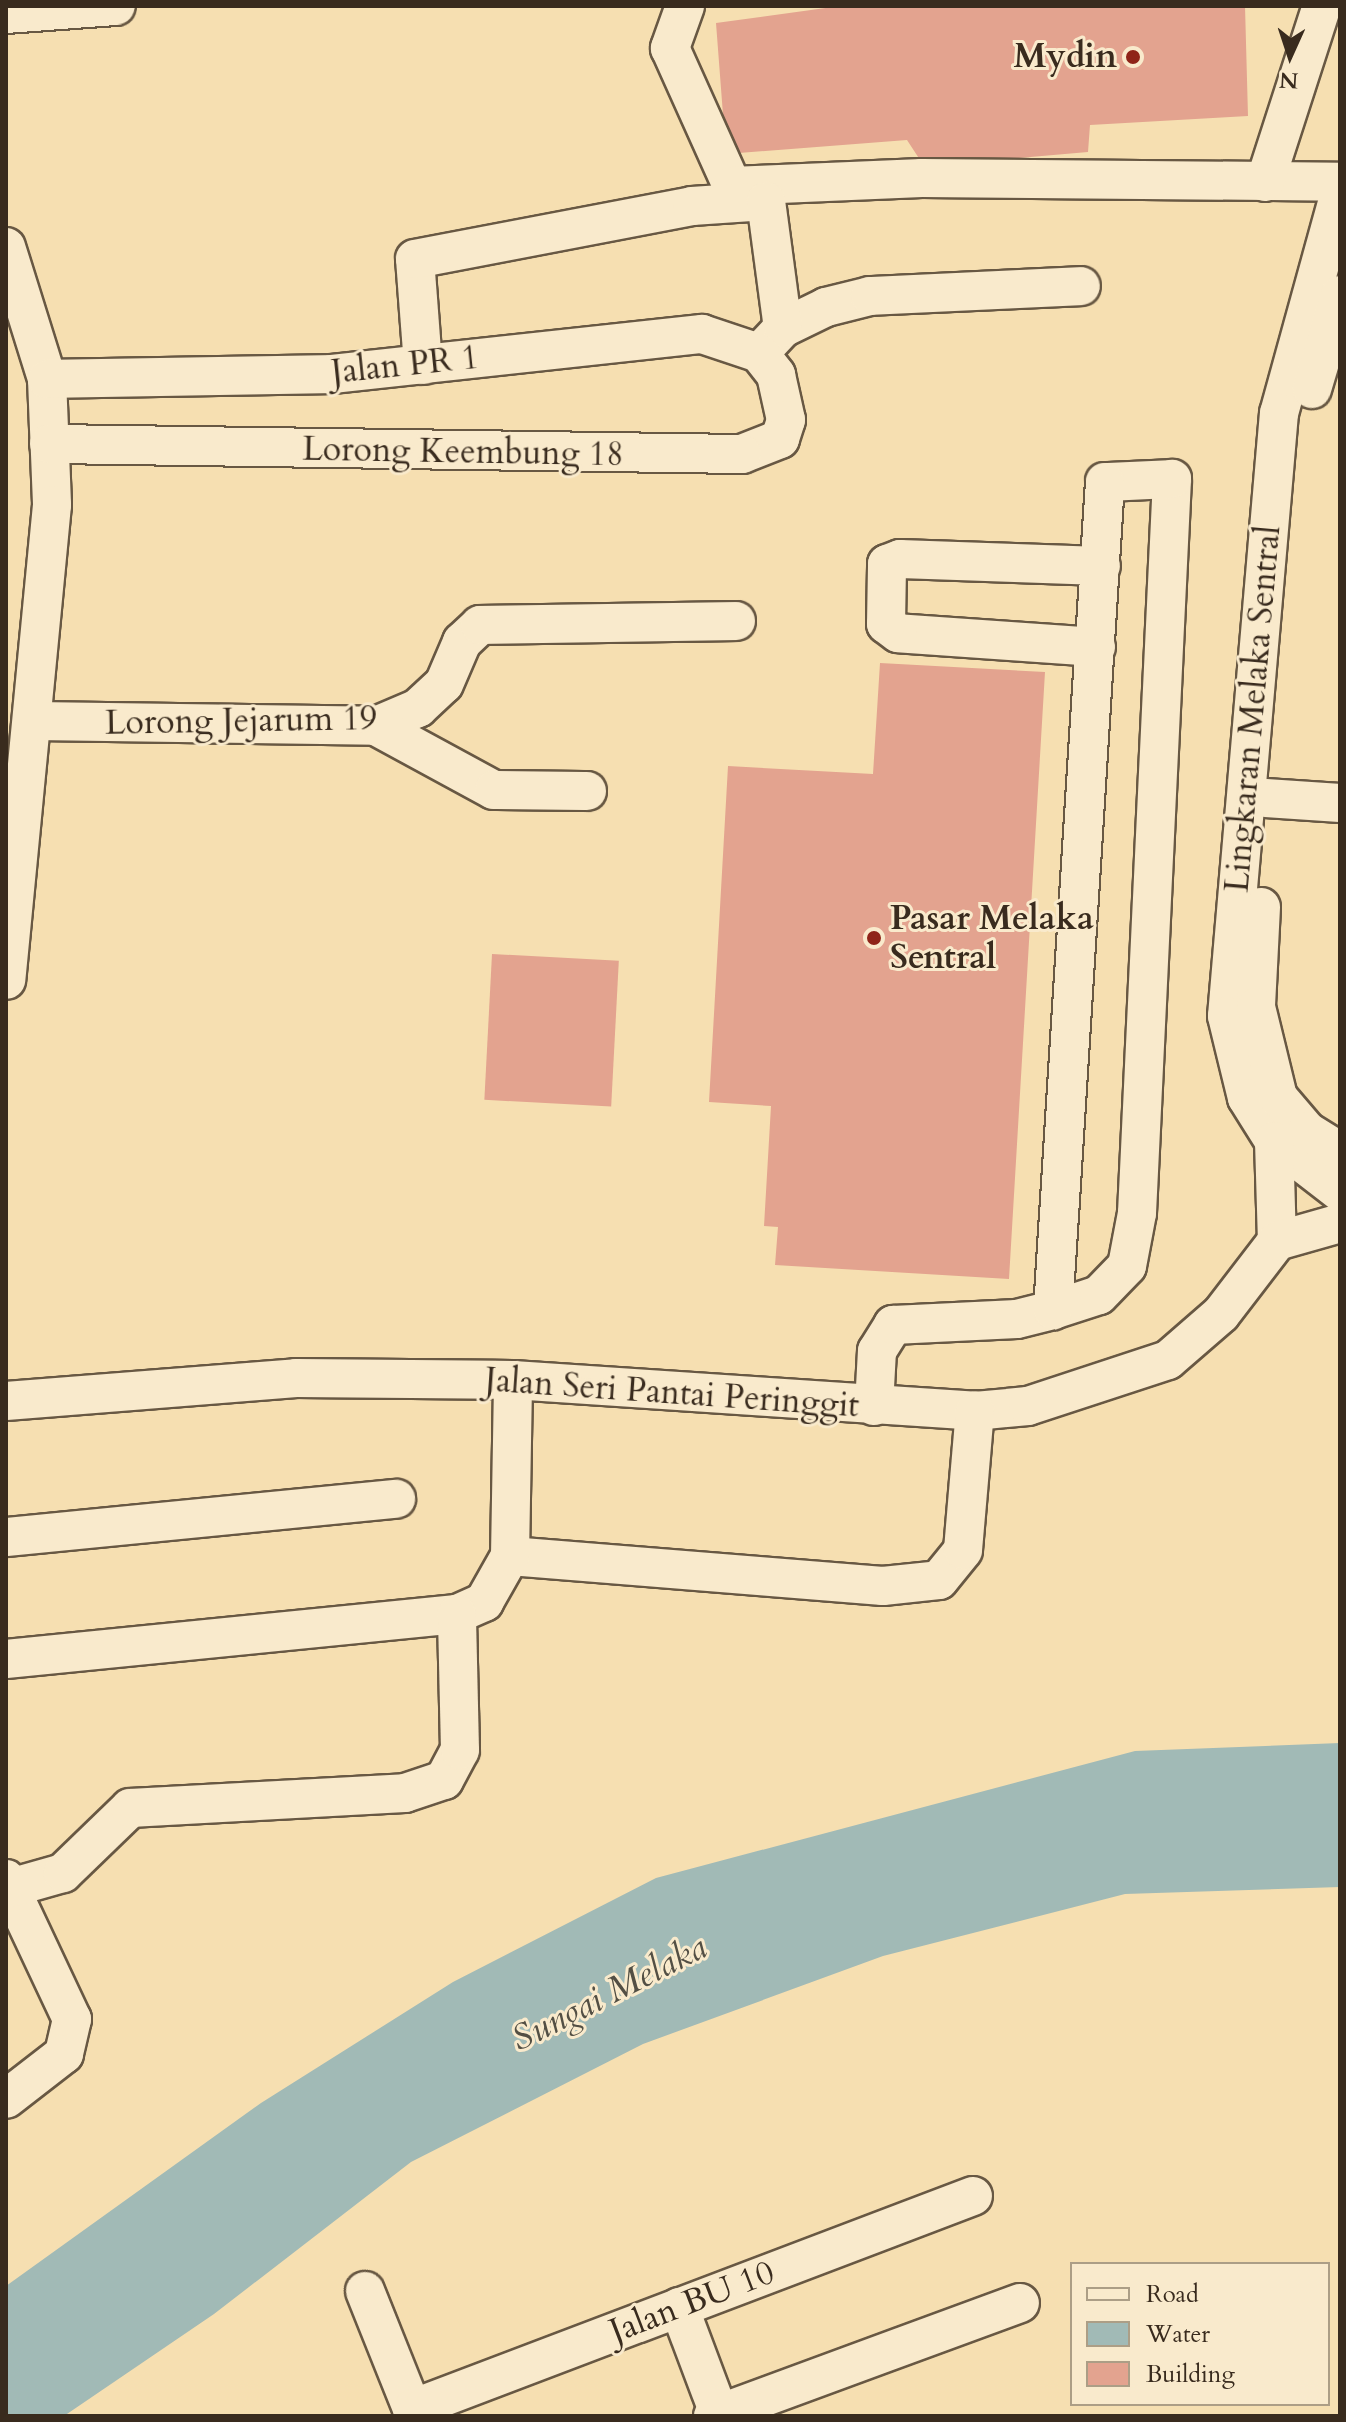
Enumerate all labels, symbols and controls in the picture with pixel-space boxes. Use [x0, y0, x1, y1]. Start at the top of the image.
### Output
north arrow [1250, 16, 1330, 96]
place label: Mydin [1014, 37, 1117, 77]
marker: Mydin [1124, 48, 1142, 66]
text: N [1278, 64, 1299, 95]
street label: Jalan PR 1 [329, 337, 481, 393]
street label: Lorong Keembung 18 [302, 429, 624, 475]
street label: Lingkaran Melaka Sentral [1217, 524, 1289, 894]
street label: Lorong Jejarum 19 [105, 698, 377, 744]
place label: Pasar Melaka Sentral [890, 898, 1094, 978]
marker: Pasar Melaka Sentral [865, 929, 883, 947]
street label: Jalan Seri Pantai Peringgit [484, 1360, 860, 1426]
water label: Sungai Melaka [504, 1925, 714, 2061]
street label: Jalan BU 10 [604, 2252, 780, 2352]
legend [1070, 2262, 1330, 2406]
text: Road [1146, 2278, 1199, 2311]
text: Water [1146, 2318, 1210, 2351]
text: Building [1146, 2358, 1235, 2391]

